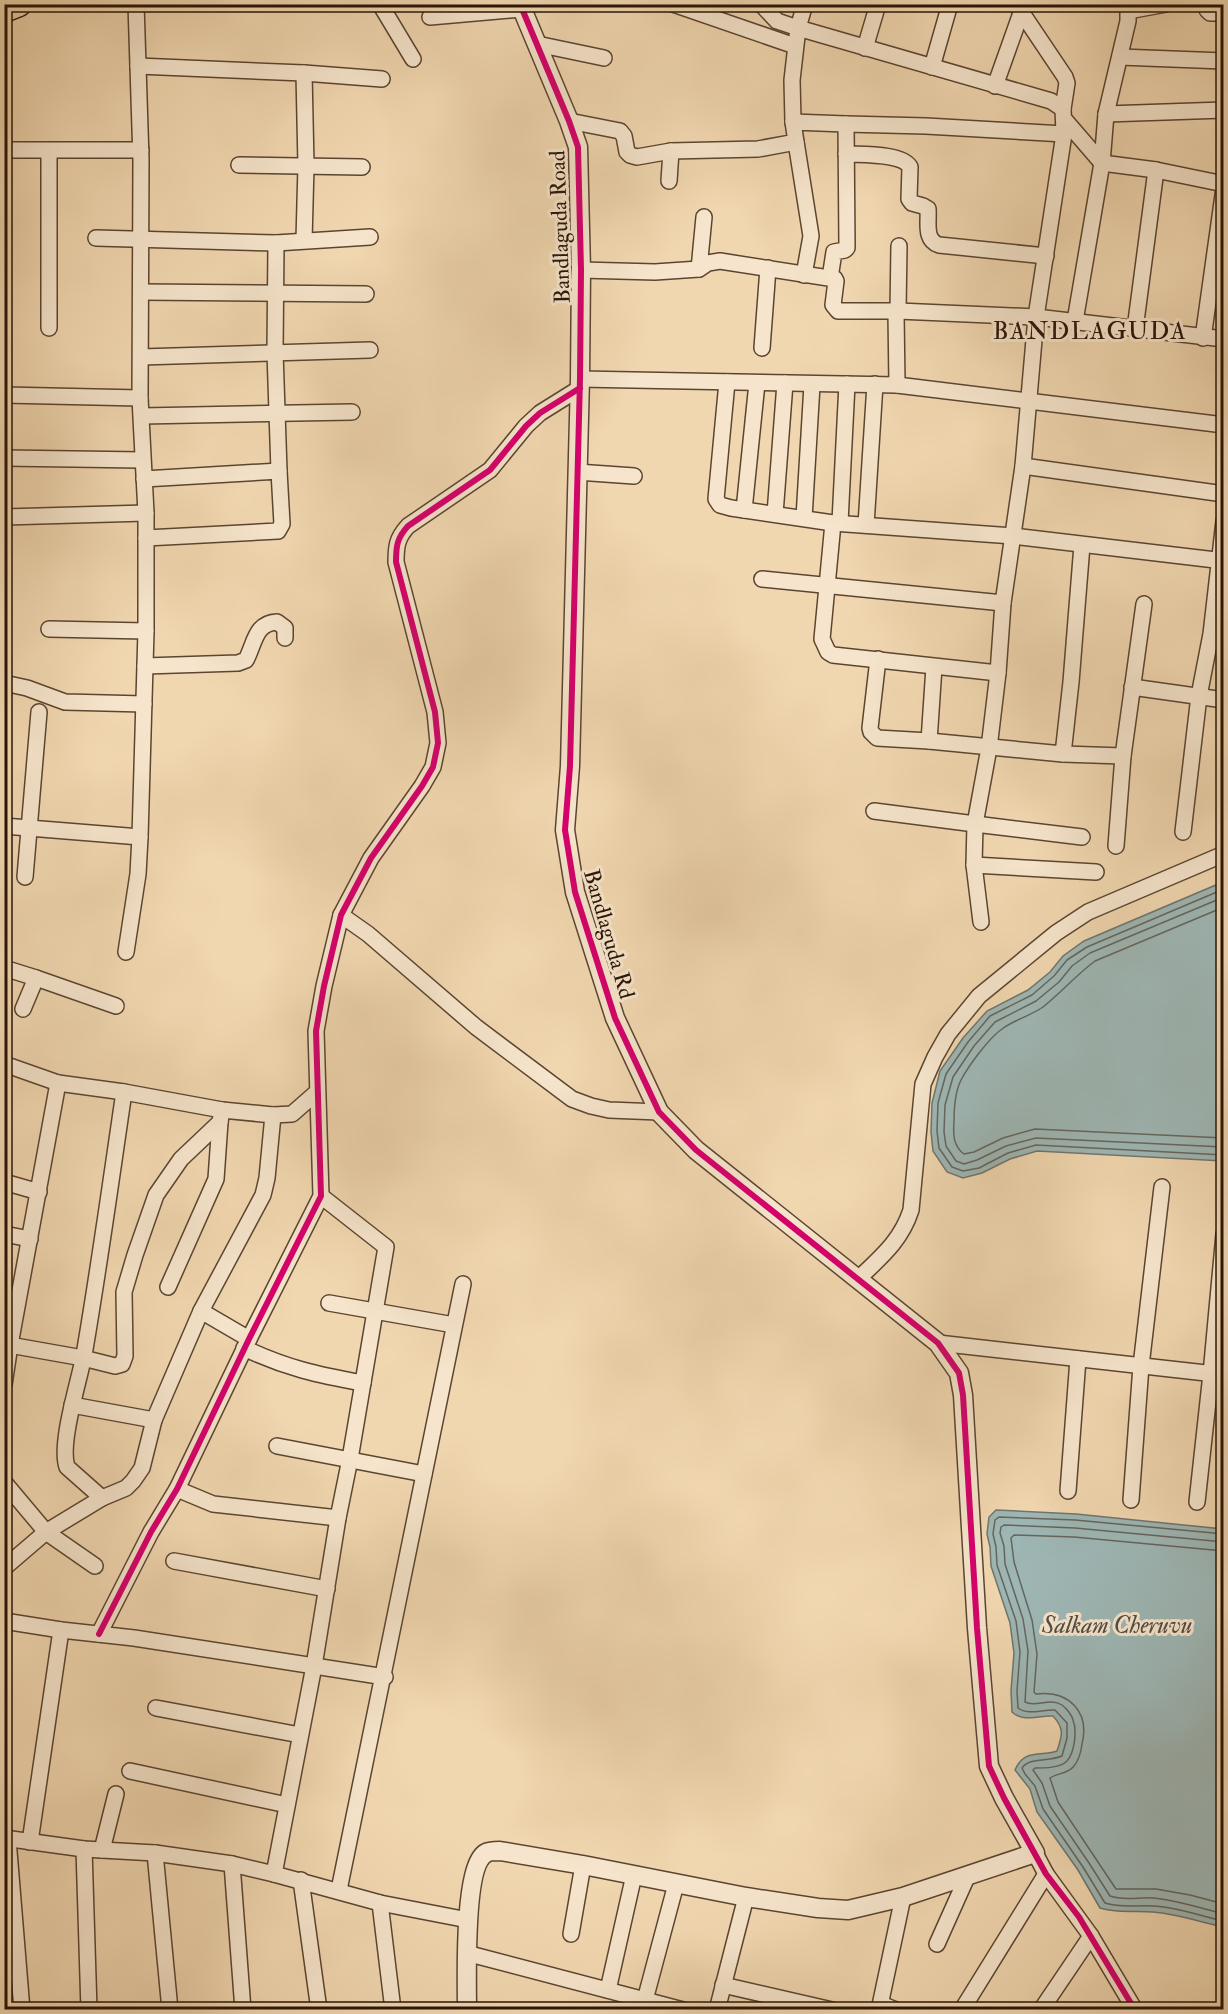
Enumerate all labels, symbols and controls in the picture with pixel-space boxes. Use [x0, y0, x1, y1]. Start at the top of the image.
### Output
street label: Bandlaguda Road [543, 150, 577, 304]
district label: BANDLAGUDA [993, 316, 1187, 347]
street label: Bandlaguda Rd [577, 866, 641, 1002]
water label: Salkam Cheruvu [1041, 1610, 1192, 1641]

